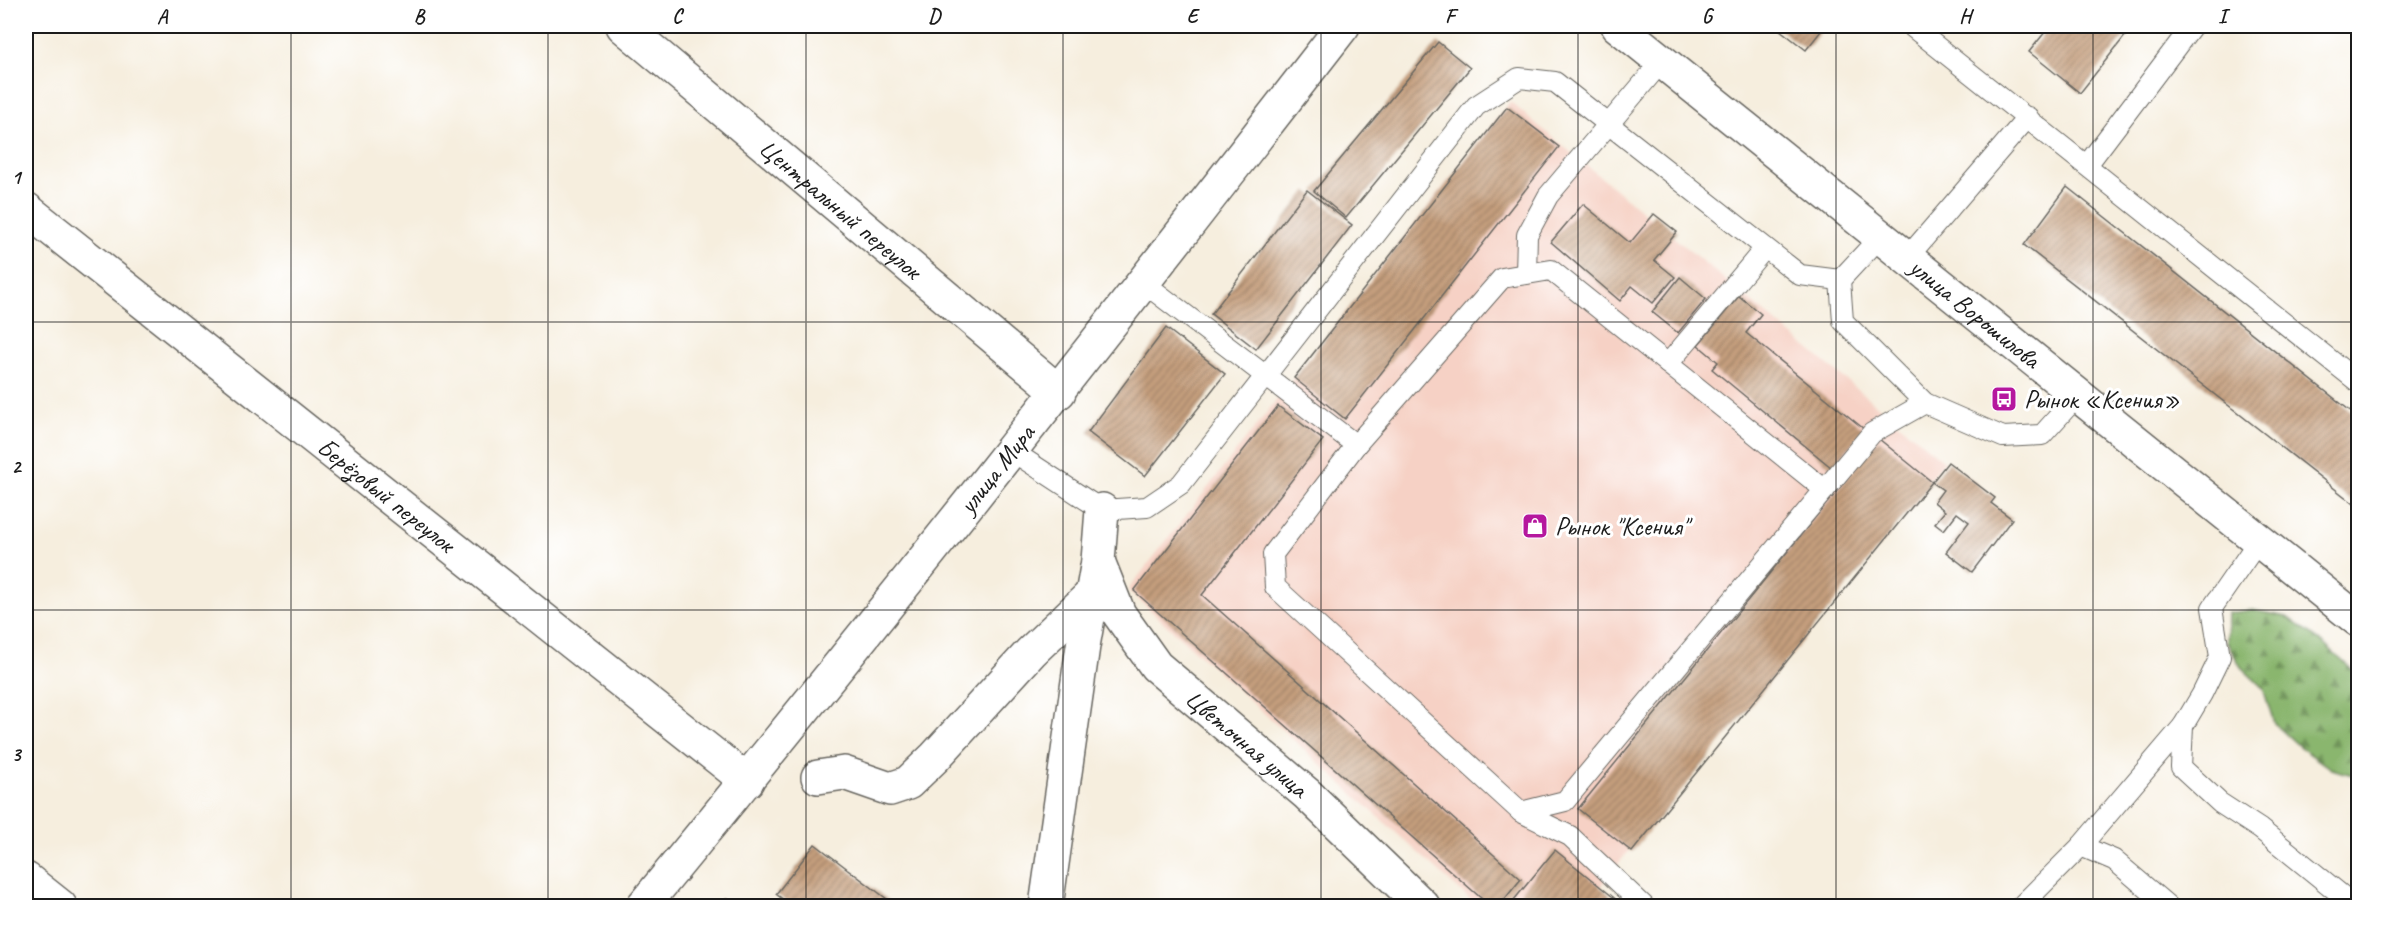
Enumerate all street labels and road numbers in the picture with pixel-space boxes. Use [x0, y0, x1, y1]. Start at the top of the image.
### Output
street label: Центральный переулок [752, 131, 930, 288]
street label: улица Ворошилова [1901, 249, 2048, 377]
street label: улица Мира [950, 417, 1043, 522]
street label: Берёзовый переулок [310, 431, 464, 562]
street label: Цветочная улица [1178, 682, 1316, 806]

